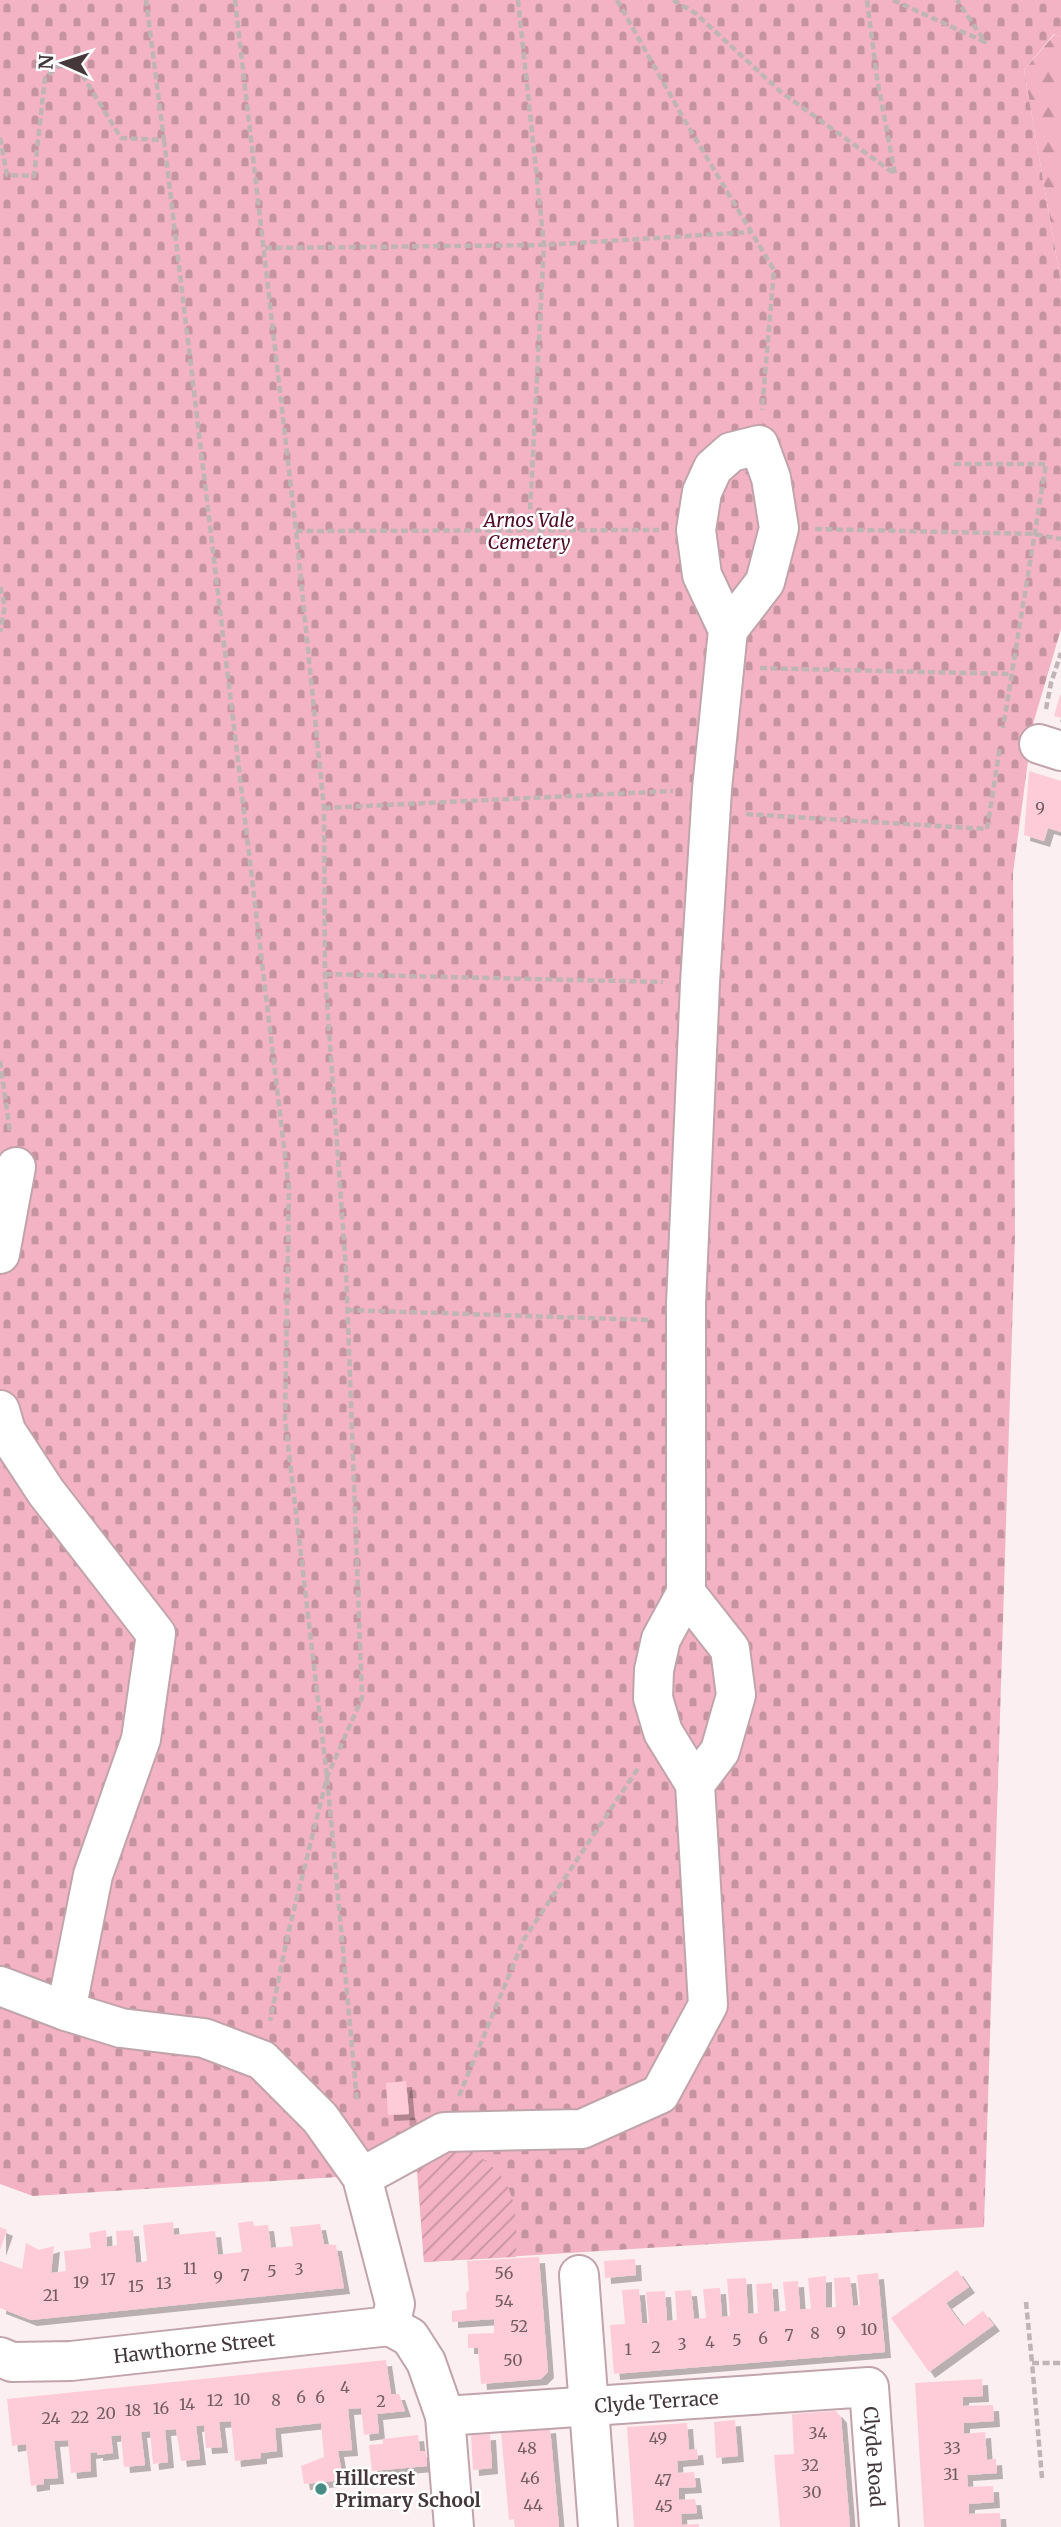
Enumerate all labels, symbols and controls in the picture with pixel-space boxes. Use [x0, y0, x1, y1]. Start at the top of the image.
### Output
north arrow [28, 28, 98, 98]
text: N [34, 54, 58, 70]
park label: Arnos Vale Cemetery [482, 508, 575, 554]
house number: 9 [1035, 798, 1045, 818]
house number: 11 [183, 2258, 197, 2278]
house number: 3 [294, 2259, 304, 2279]
house number: 5 [267, 2261, 277, 2281]
house number: 56 [495, 2263, 514, 2283]
house number: 7 [240, 2265, 250, 2285]
house number: 9 [213, 2267, 223, 2287]
house number: 17 [100, 2269, 116, 2289]
house number: 19 [73, 2272, 89, 2292]
house number: 13 [156, 2273, 172, 2293]
house number: 15 [128, 2276, 144, 2296]
house number: 21 [43, 2285, 59, 2305]
house number: 54 [495, 2291, 514, 2311]
house number: 52 [510, 2316, 528, 2336]
house number: 10 [861, 2319, 877, 2339]
house number: 9 [836, 2322, 846, 2342]
house number: 8 [810, 2323, 820, 2343]
house number: 7 [784, 2325, 794, 2345]
street label: Hawthorne Street [112, 2327, 277, 2368]
house number: 6 [758, 2328, 768, 2348]
house number: 5 [732, 2330, 742, 2350]
house number: 4 [705, 2332, 715, 2352]
house number: 3 [677, 2334, 687, 2354]
house number: 2 [651, 2337, 661, 2357]
house number: 1 [624, 2339, 632, 2359]
house number: 50 [503, 2350, 523, 2370]
house number: 4 [340, 2377, 350, 2397]
street label: Clyde Terrace [594, 2385, 719, 2418]
house number: 6 [296, 2387, 306, 2407]
house number: 6 [315, 2387, 325, 2407]
house number: 10 [234, 2389, 250, 2409]
house number: 12 [207, 2390, 223, 2410]
house number: 8 [271, 2390, 281, 2410]
house number: 2 [376, 2391, 386, 2411]
house number: 14 [179, 2394, 195, 2414]
house number: 16 [153, 2398, 169, 2418]
house number: 18 [125, 2400, 141, 2420]
house number: 20 [96, 2403, 116, 2423]
street label: Clyde Road [858, 2406, 890, 2508]
house number: 22 [71, 2407, 89, 2427]
house number: 24 [42, 2408, 61, 2428]
house number: 34 [809, 2423, 828, 2443]
house number: 49 [649, 2428, 667, 2448]
house number: 48 [517, 2438, 537, 2458]
house number: 33 [943, 2438, 961, 2458]
house number: 32 [801, 2455, 819, 2475]
house number: 31 [943, 2464, 959, 2484]
place label: Hillcrest Primary School [335, 2466, 481, 2512]
house number: 46 [520, 2468, 540, 2488]
house number: 47 [654, 2470, 672, 2490]
marker: Hillcrest Primary School [313, 2481, 329, 2497]
house number: 30 [802, 2482, 822, 2502]
house number: 44 [523, 2495, 543, 2515]
house number: 45 [655, 2496, 673, 2516]

